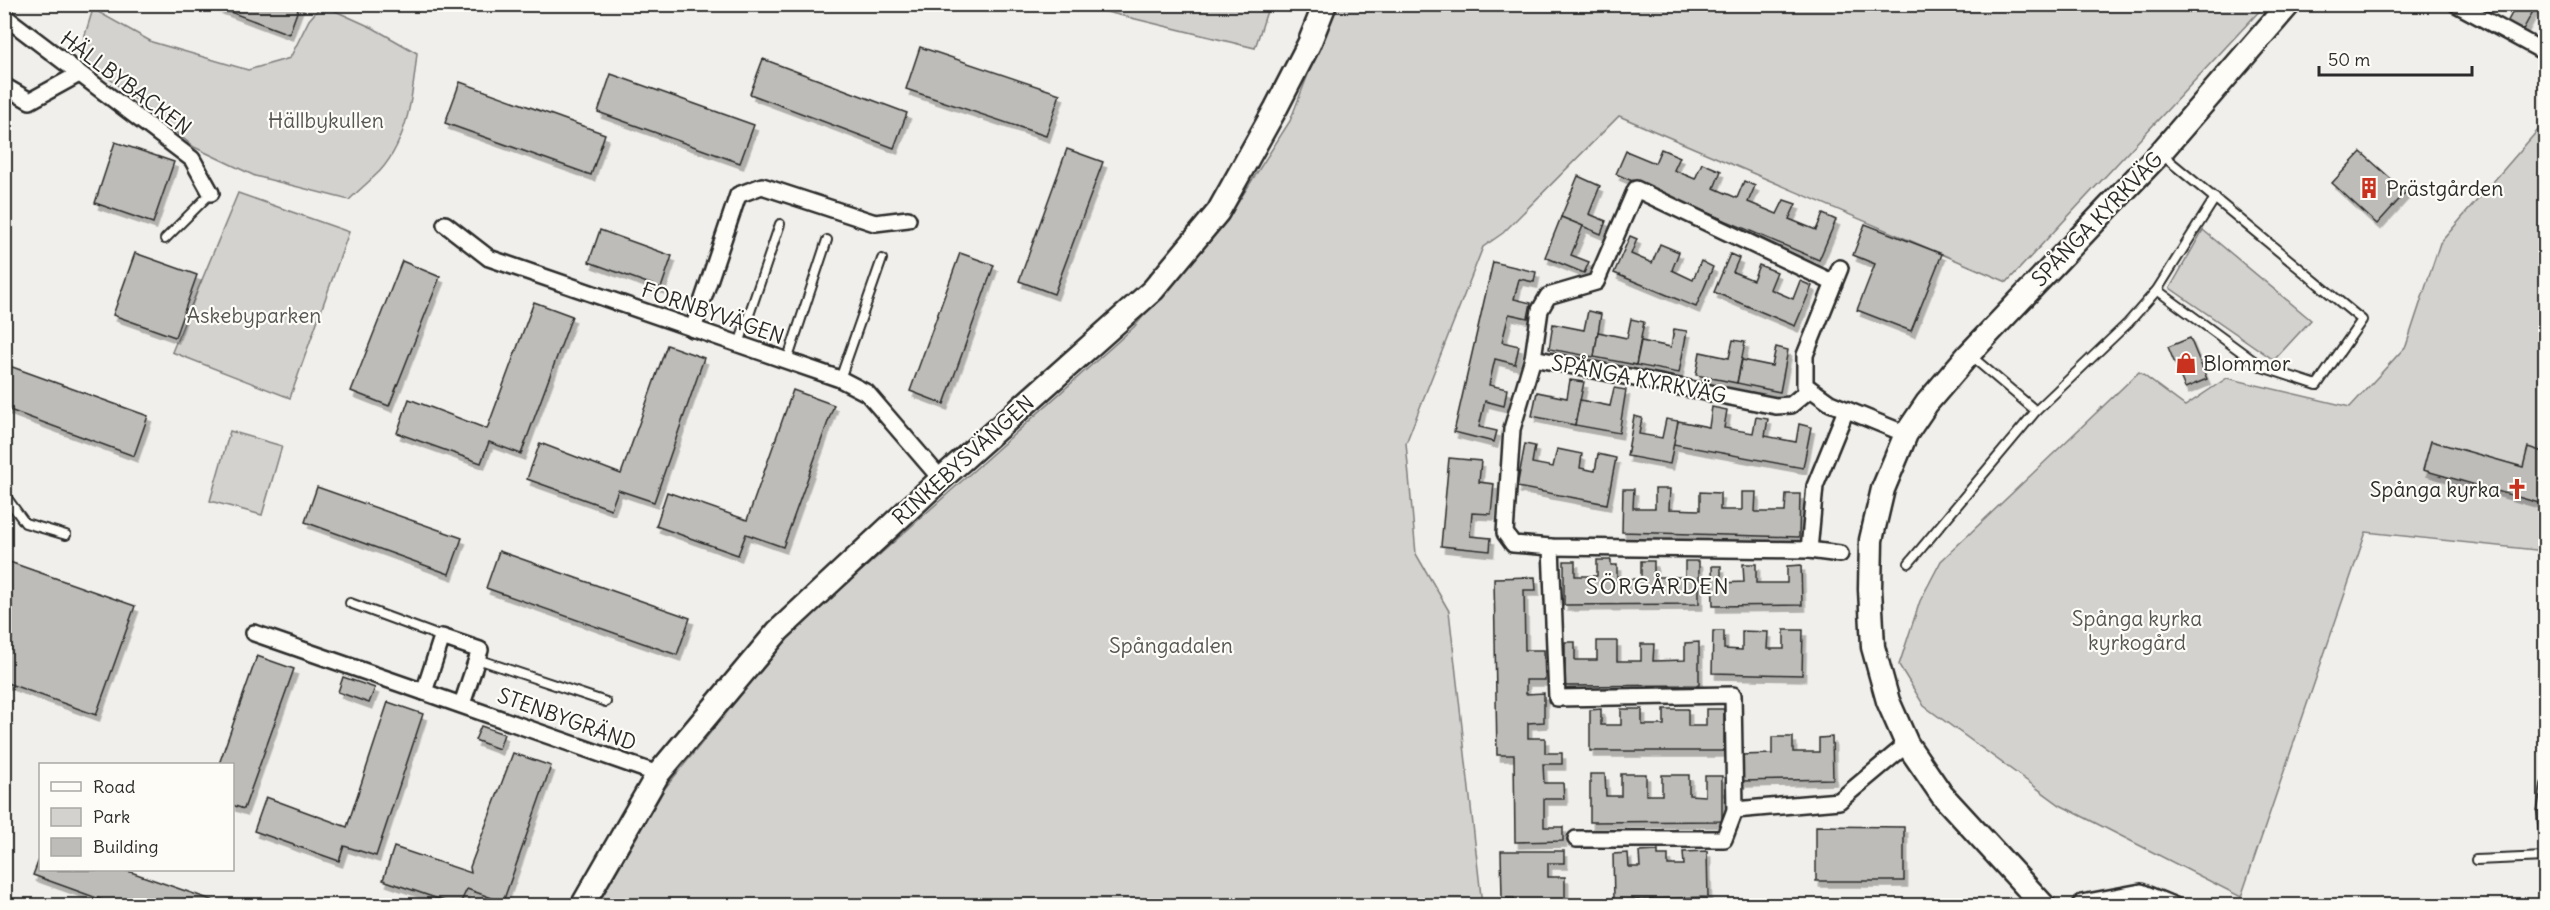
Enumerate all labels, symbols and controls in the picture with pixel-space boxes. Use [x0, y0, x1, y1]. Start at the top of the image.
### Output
street label: HÄLLBYBACKEN [55, 25, 197, 141]
scale bar [2319, 39, 2472, 77]
text: 50 m [2328, 48, 2370, 71]
park label: Hällbykullen [268, 107, 384, 134]
street label: SPÅNGA KYRKVÄG [2026, 146, 2168, 292]
place label: Prästgården [2386, 175, 2503, 202]
building icon: Prästgården [2357, 176, 2381, 200]
street label: FORNBYVÄGEN [638, 276, 788, 350]
park label: Askebyparken [187, 302, 321, 329]
street label: SPÅNGA KYRKVÄG [1549, 349, 1729, 409]
place label: Blommor [2203, 350, 2291, 377]
shop icon: Blommor [2174, 351, 2198, 375]
street label: RINKEBYSVÄNGEN [886, 389, 1040, 531]
place label: Spånga kyrka [2370, 476, 2500, 503]
church icon: Spånga kyrka [2505, 477, 2529, 501]
district label: SÖRGÅRDEN [1586, 572, 1730, 600]
park label: Spånga kyrka kyrkogård [2072, 605, 2202, 656]
park label: Spångadalen [1109, 632, 1233, 659]
street label: STENBYGRÄND [494, 681, 640, 757]
legend [39, 763, 234, 871]
text: Road [93, 775, 136, 798]
text: Park [93, 805, 130, 828]
text: Building [93, 835, 158, 858]

